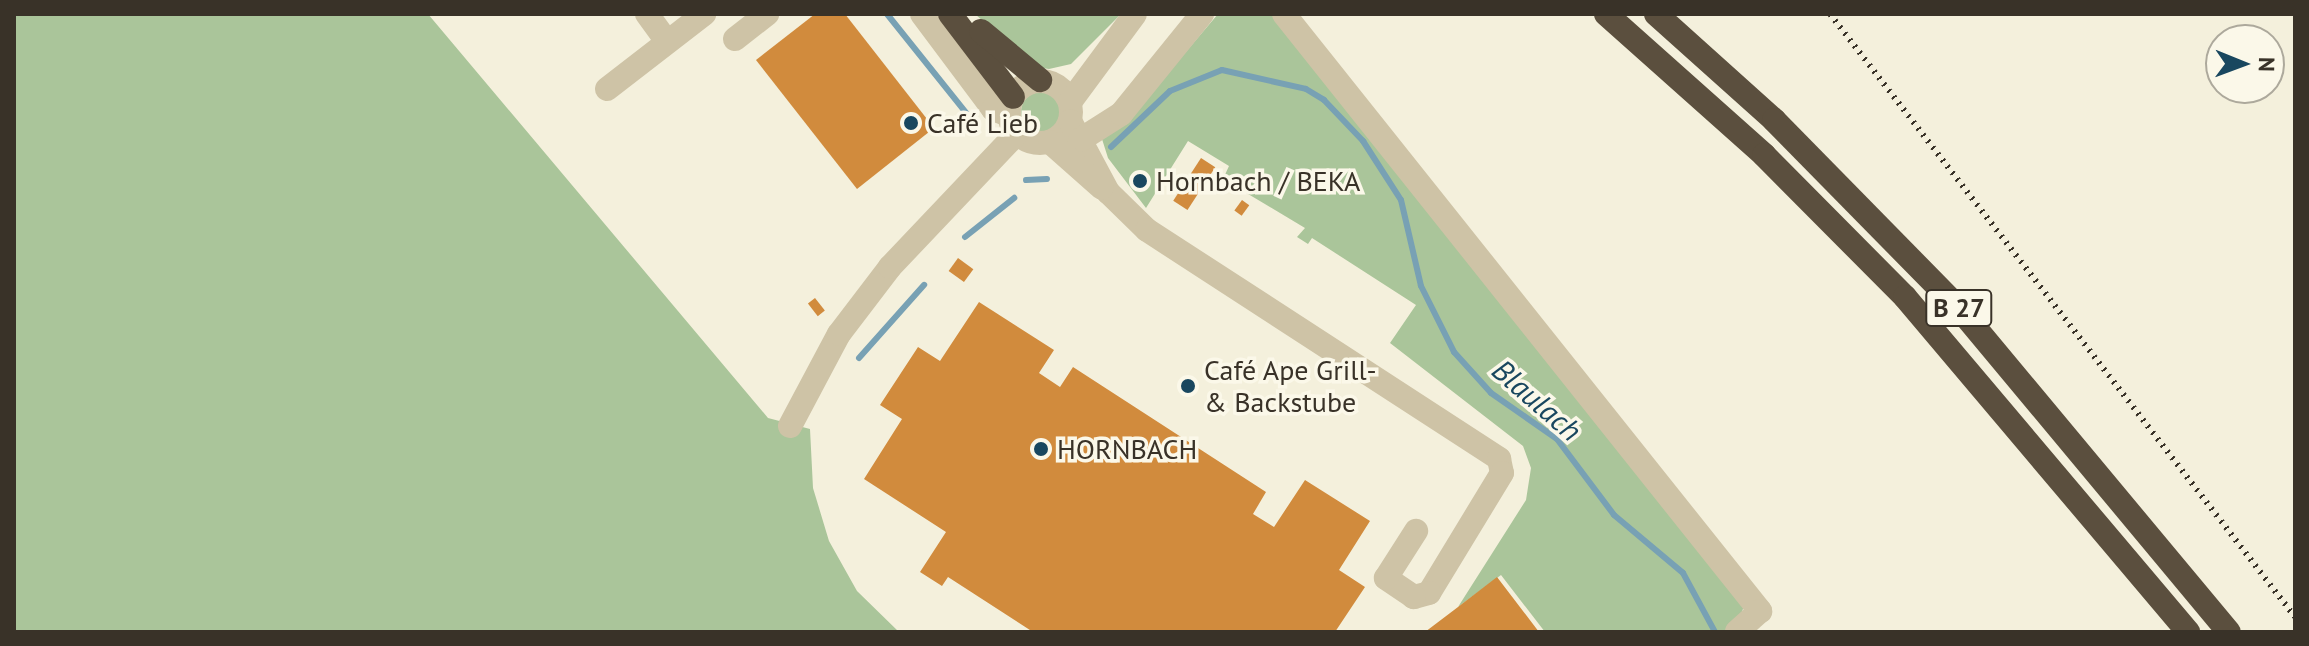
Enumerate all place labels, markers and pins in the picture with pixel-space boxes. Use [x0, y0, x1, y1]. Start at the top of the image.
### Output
place label: Café Lieb [927, 106, 1038, 140]
marker: Café Lieb [902, 114, 920, 132]
place label: Hornbach / BEKA [1156, 164, 1360, 198]
marker: Hornbach / BEKA [1131, 172, 1149, 190]
place label: Café Ape Grill- & Backstube [1204, 353, 1378, 419]
marker: Café Ape Grill- & Backstube [1179, 377, 1197, 395]
place label: HORNBACH [1057, 432, 1197, 466]
marker: HORNBACH [1032, 440, 1050, 458]

